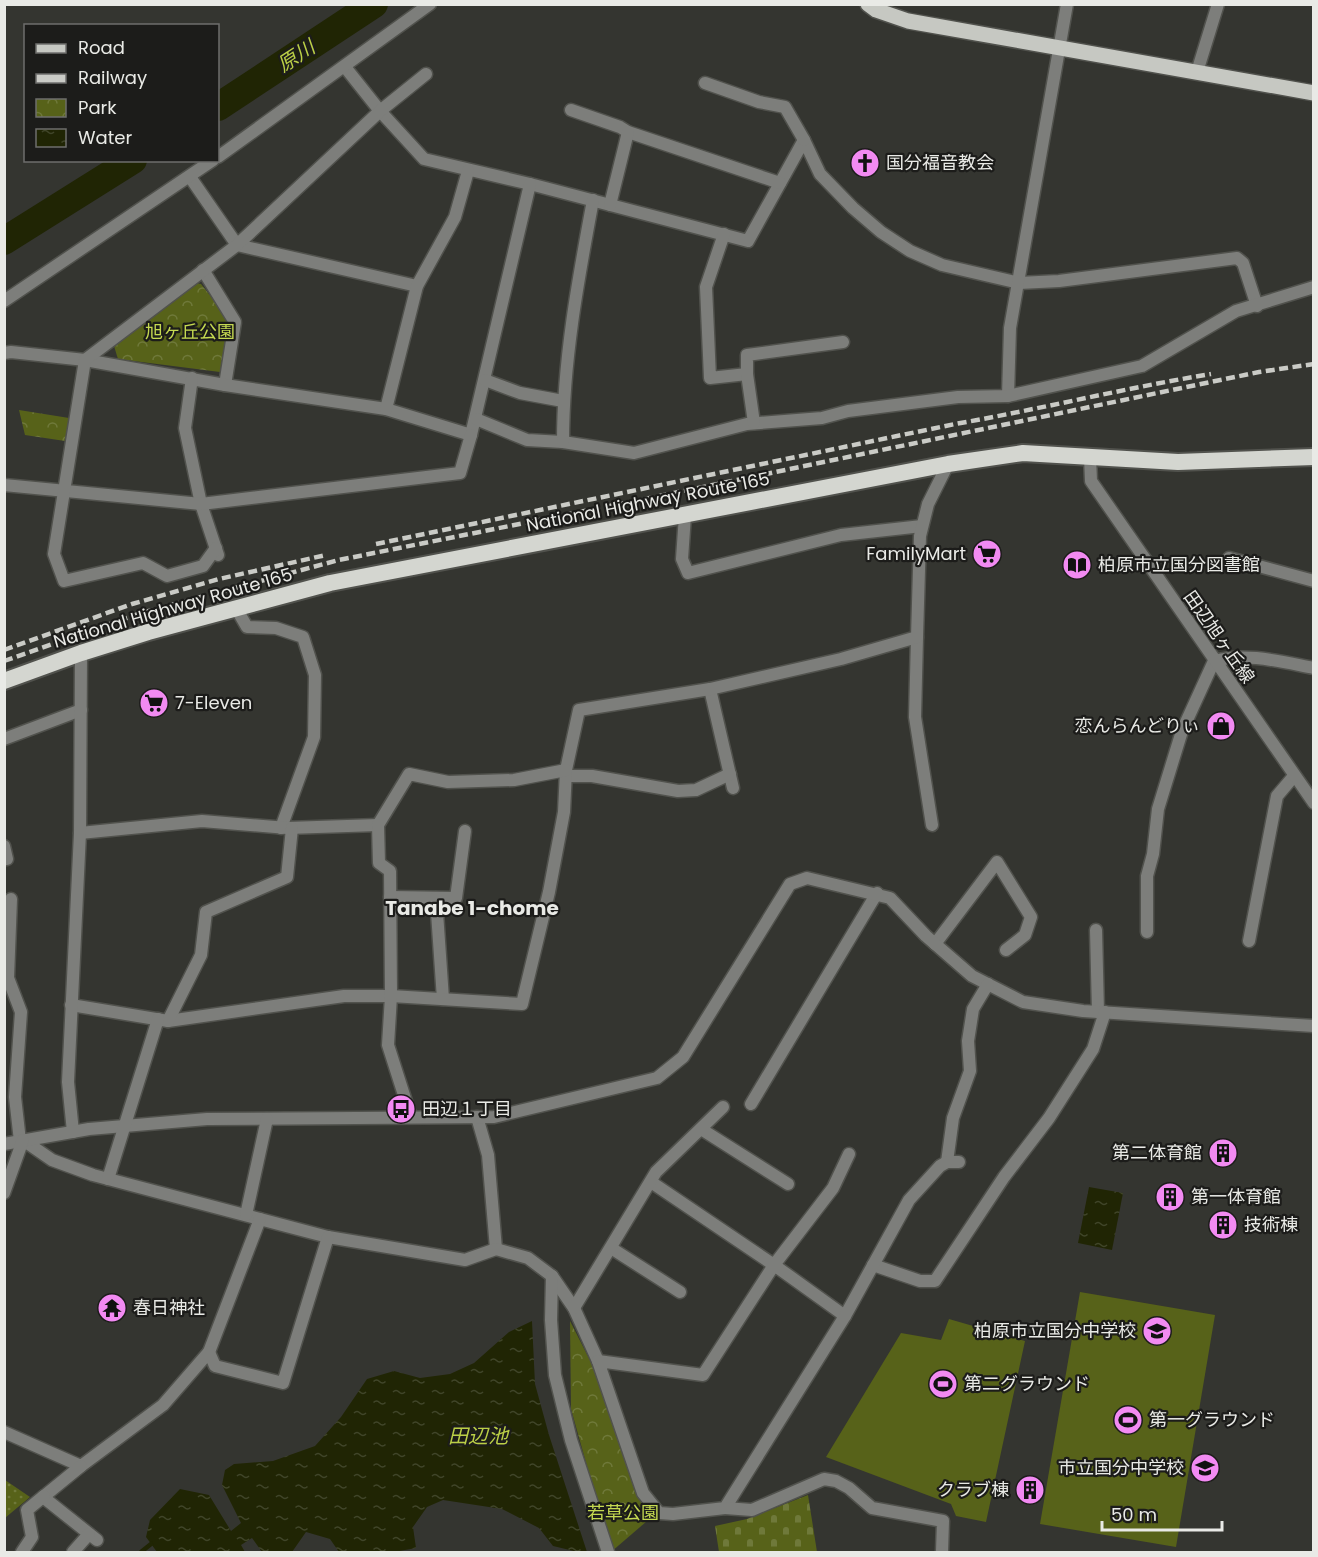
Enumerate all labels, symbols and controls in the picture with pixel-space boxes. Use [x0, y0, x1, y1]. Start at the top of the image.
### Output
legend [24, 24, 219, 162]
water label: 原川 [272, 32, 322, 79]
text: Road [78, 35, 125, 60]
text: Railway [78, 65, 147, 90]
text: Park [78, 95, 117, 120]
text: Water [78, 125, 132, 150]
church icon: 国分福音教会 [849, 147, 881, 179]
place label: 国分福音教会 [886, 150, 994, 175]
park label: 旭ヶ丘公園 [145, 319, 235, 344]
street label: National Highway Route 165 [524, 466, 772, 537]
supermarket icon: FamilyMart [971, 538, 1003, 570]
place label: FamilyMart [866, 541, 966, 566]
library icon: 柏原市立国分図書館 [1061, 549, 1093, 581]
place label: 柏原市立国分図書館 [1098, 552, 1260, 577]
street label: National Highway Route 165 [50, 561, 295, 654]
street label: 田辺旭ヶ丘線 [1178, 585, 1261, 688]
supermarket icon: 7-Eleven [138, 687, 170, 719]
place label: 7-Eleven [175, 690, 252, 715]
shop icon: 恋んらんどりぃ [1205, 710, 1237, 742]
place label: 恋んらんどりぃ [1075, 713, 1200, 738]
district label: Tanabe 1-chome [385, 894, 559, 922]
bus stop icon: 田辺１丁目 [385, 1093, 417, 1125]
place label: 田辺１丁目 [422, 1096, 512, 1121]
building icon: 第二体育館 [1207, 1137, 1239, 1169]
place label: 第二体育館 [1112, 1140, 1202, 1165]
building icon: 第一体育館 [1154, 1181, 1186, 1213]
place label: 第一体育館 [1191, 1184, 1281, 1209]
building icon: 技術棟 [1207, 1209, 1239, 1241]
place label: 技術棟 [1244, 1212, 1298, 1237]
temple icon: 春日神社 [96, 1292, 128, 1324]
place label: 春日神社 [133, 1295, 205, 1320]
school or university icon: 柏原市立国分中学校 [1141, 1315, 1173, 1347]
place label: 柏原市立国分中学校 [974, 1318, 1136, 1343]
sports icon: 第二グラウンド [927, 1368, 959, 1400]
place label: 第二グラウンド [964, 1371, 1090, 1396]
sports icon: 第一グラウンド [1112, 1404, 1144, 1436]
place label: 第一グラウンド [1149, 1407, 1275, 1432]
water label: 田辺池 [448, 1422, 510, 1450]
school or university icon: 市立国分中学校 [1189, 1452, 1221, 1484]
place label: 市立国分中学校 [1058, 1455, 1184, 1480]
building icon: クラブ棟 [1014, 1474, 1046, 1506]
place label: クラブ棟 [937, 1477, 1009, 1502]
scale bar [1102, 1494, 1222, 1532]
park label: 若草公園 [587, 1500, 659, 1525]
text: 50 m [1111, 1502, 1157, 1527]

